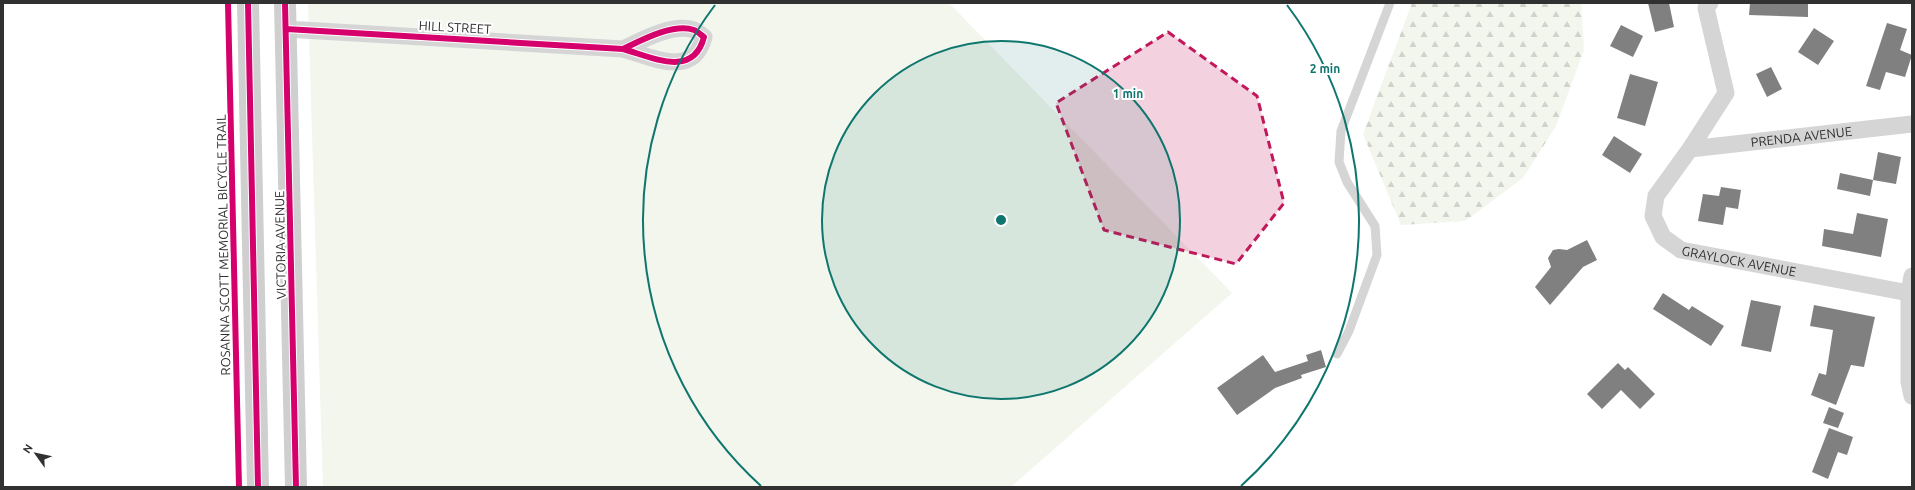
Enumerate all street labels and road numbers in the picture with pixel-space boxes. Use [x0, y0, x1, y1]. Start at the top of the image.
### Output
street label: HILL STREET [418, 18, 492, 36]
street label: ROSANNA SCOTT MEMORIAL BICYCLE TRAIL [214, 114, 232, 376]
street label: PRENDA AVENUE [1750, 124, 1853, 149]
street label: VICTORIA AVENUE [272, 191, 288, 299]
street label: GRAYLOCK AVENUE [1681, 243, 1797, 279]

